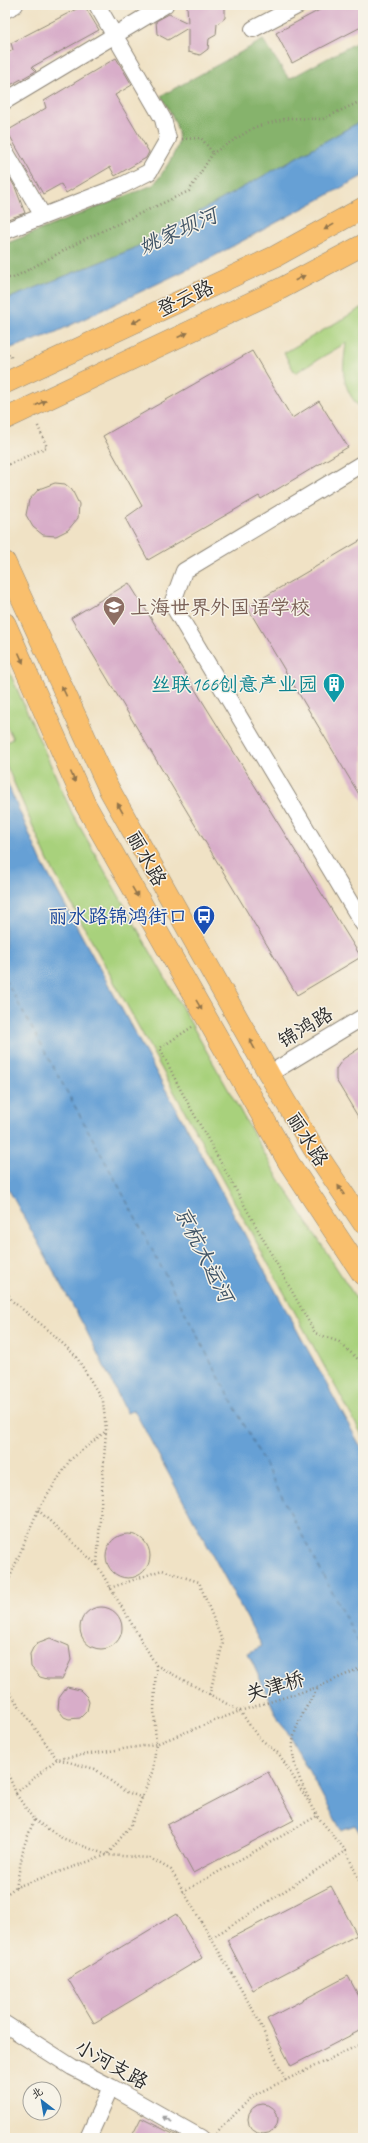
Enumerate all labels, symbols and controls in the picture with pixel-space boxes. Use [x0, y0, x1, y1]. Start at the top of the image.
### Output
water label: 姚家坝河 [134, 201, 224, 260]
one-way arrow [323, 223, 335, 230]
street label: 登云路 [153, 274, 219, 322]
one-way arrow [294, 275, 306, 282]
one-way arrow [131, 318, 142, 324]
one-way arrow [178, 332, 189, 338]
one-way arrow [35, 400, 46, 406]
school or university icon: 上海世界外国语学校 [101, 594, 127, 627]
place label: 上海世界外国语学校 [130, 595, 310, 620]
one-way arrow [18, 653, 24, 664]
building icon: 丝联166创意产业园 [321, 671, 347, 704]
place label: 丝联166创意产业园 [151, 672, 318, 697]
one-way arrow [61, 685, 67, 697]
one-way arrow [70, 772, 76, 783]
one-way arrow [116, 802, 123, 814]
street label: 丽水路 [121, 826, 173, 891]
one-way arrow [131, 886, 138, 898]
bus stop icon: 丽水路锦鸿街口 [191, 903, 217, 936]
place label: 丽水路锦鸿街口 [48, 904, 188, 929]
one-way arrow [196, 999, 203, 1011]
street label: 锦鸿路 [273, 1001, 338, 1054]
one-way arrow [248, 1038, 255, 1050]
street label: 丽水路 [281, 1107, 335, 1172]
one-way arrow [337, 1185, 345, 1196]
water label: 京杭大运河 [169, 1201, 241, 1309]
street label: 关津桥 [243, 1666, 307, 1707]
street label: 小河支路 [71, 2034, 154, 2095]
north arrow [22, 2081, 62, 2121]
text: 北 [29, 2084, 45, 2101]
one-way arrow [161, 2115, 173, 2122]

